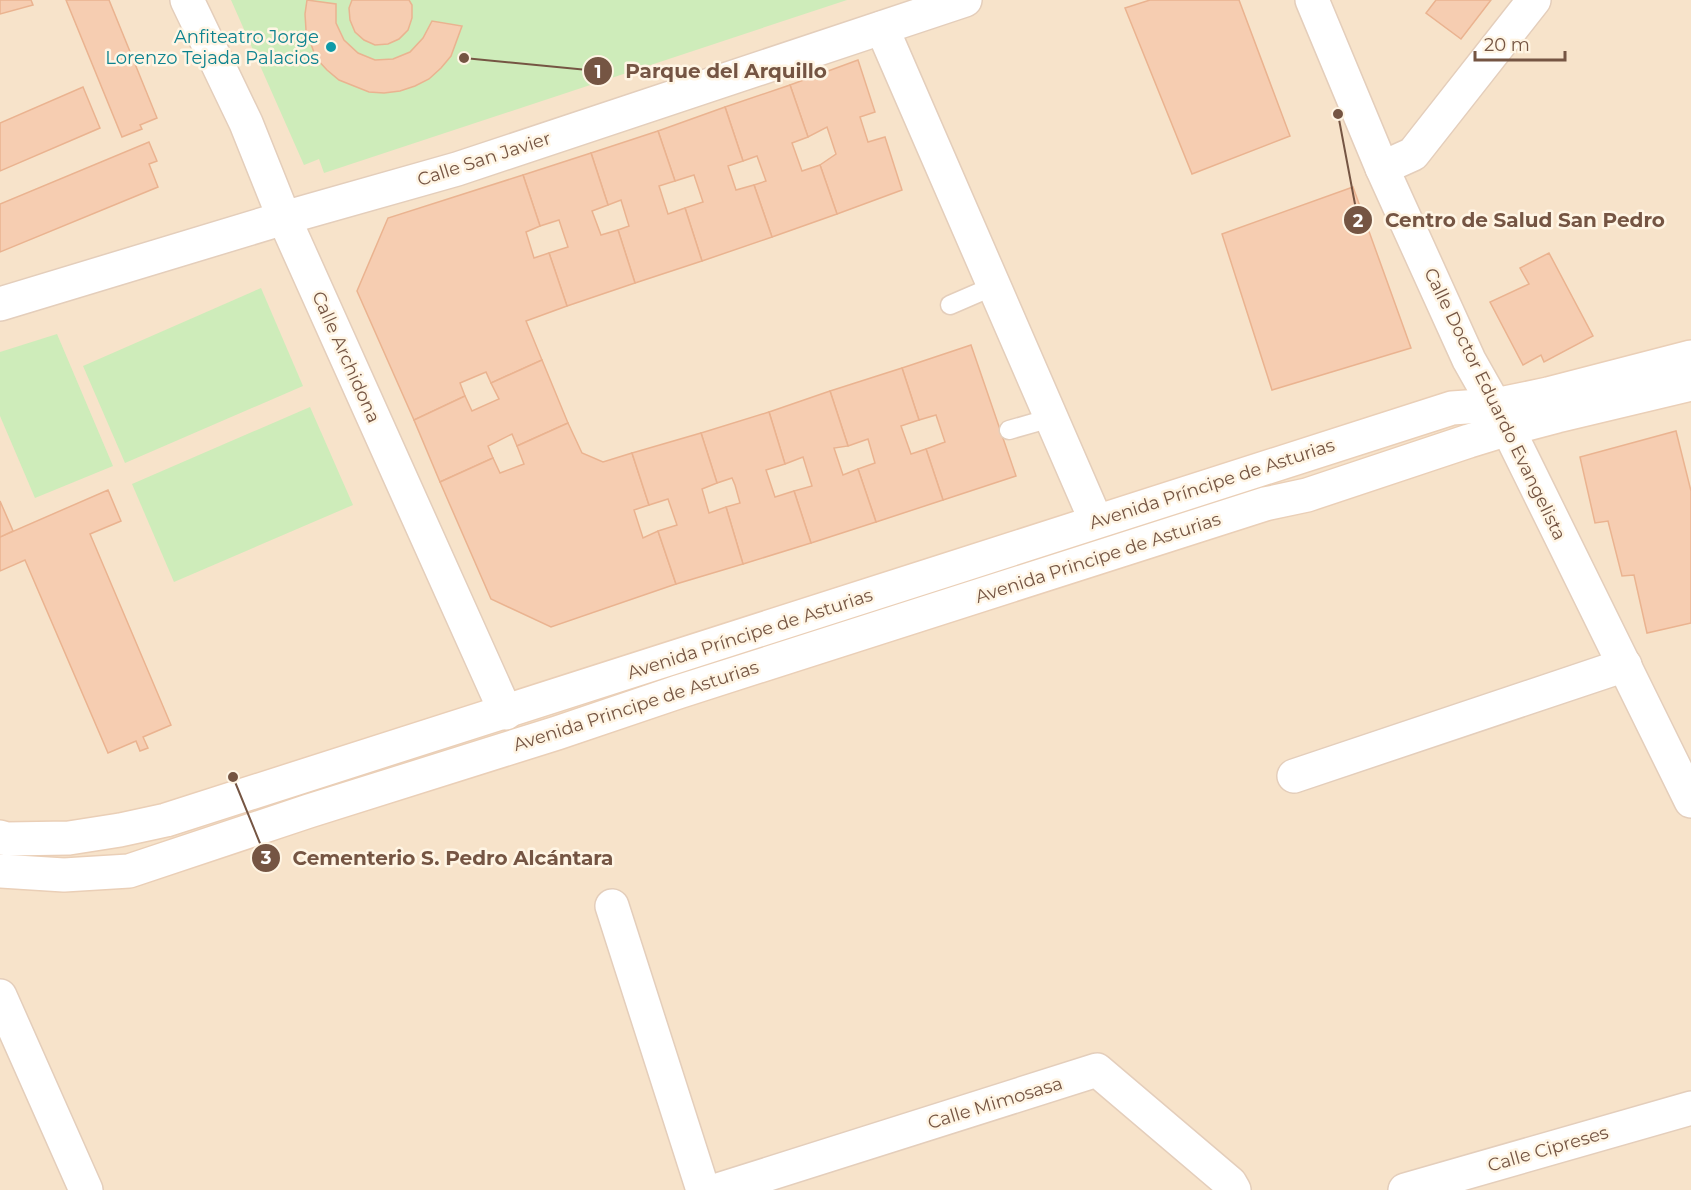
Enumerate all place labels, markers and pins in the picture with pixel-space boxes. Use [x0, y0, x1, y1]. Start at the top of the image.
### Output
place label: Anfiteatro Jorge Lorenzo Tejada Palacios [105, 26, 319, 69]
marker: Anfiteatro Jorge Lorenzo Tejada Palacios [324, 40, 338, 54]
callout: Parque del Arquillo [583, 52, 838, 90]
callout: Centro de Salud San Pedro [1343, 201, 1677, 239]
callout: Cementerio S. Pedro Alcántara [251, 839, 626, 877]

